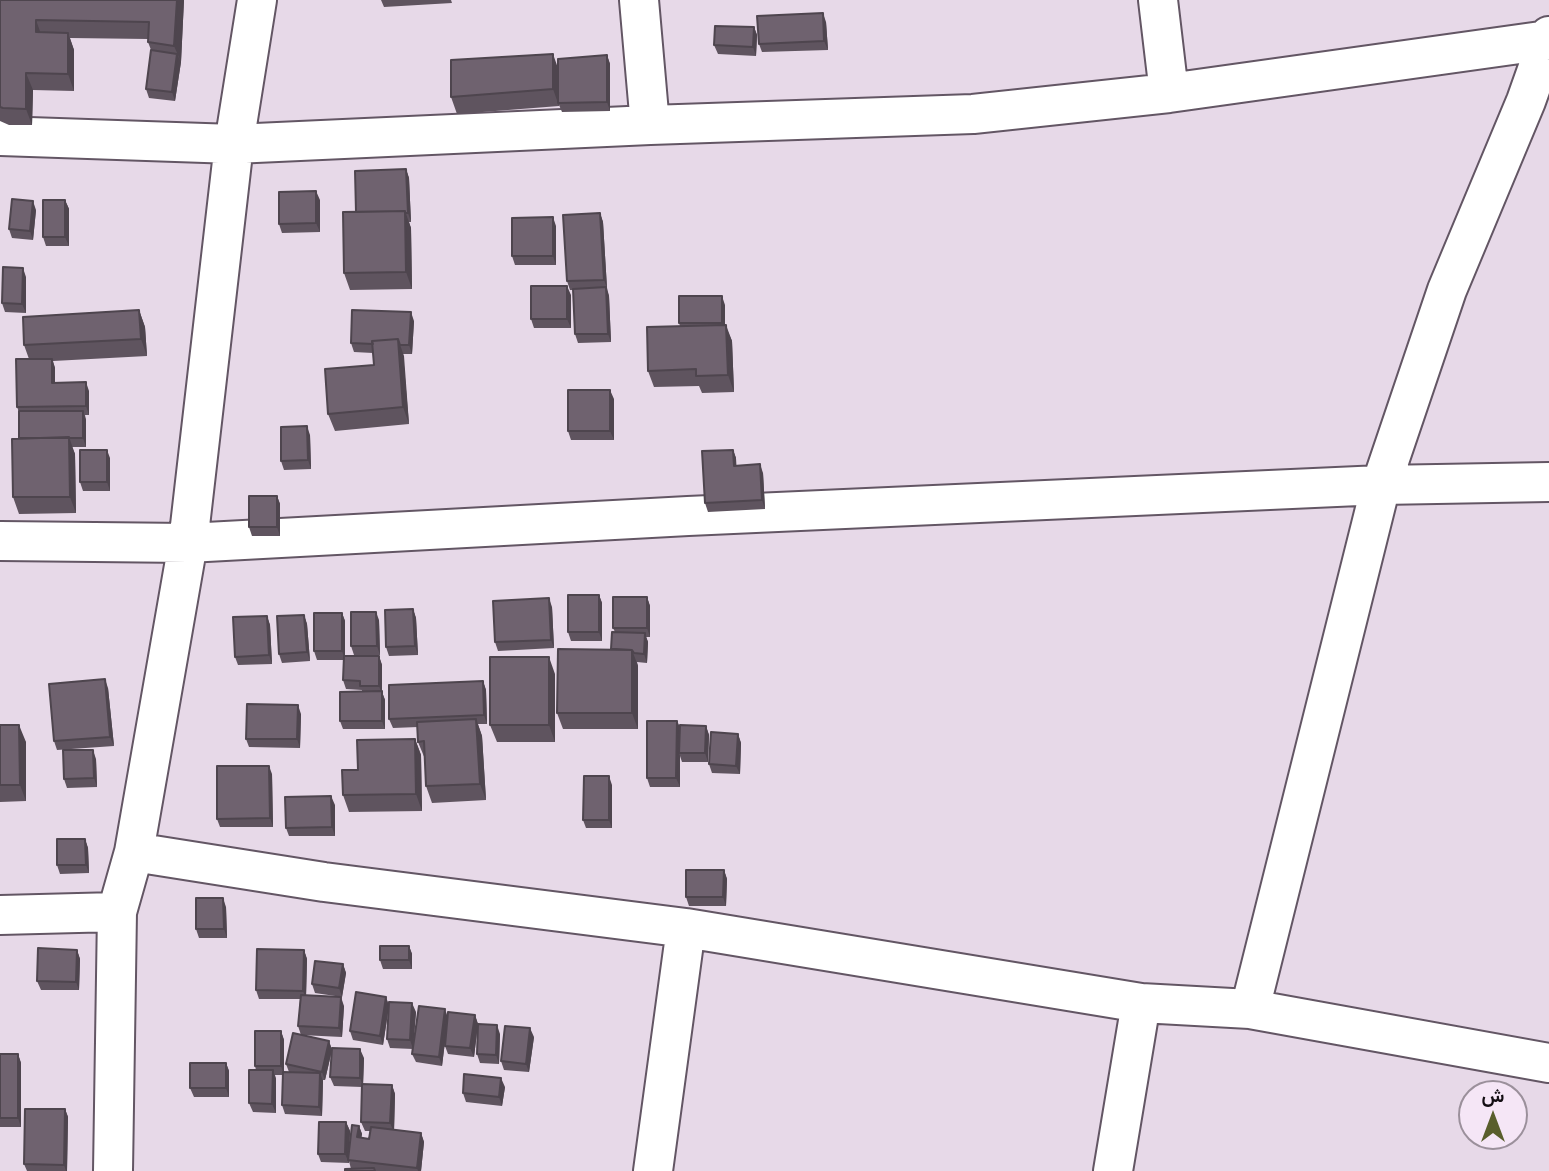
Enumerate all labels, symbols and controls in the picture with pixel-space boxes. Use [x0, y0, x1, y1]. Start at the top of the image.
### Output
north arrow [1458, 1080, 1528, 1150]
text: ش [1482, 1084, 1504, 1107]

